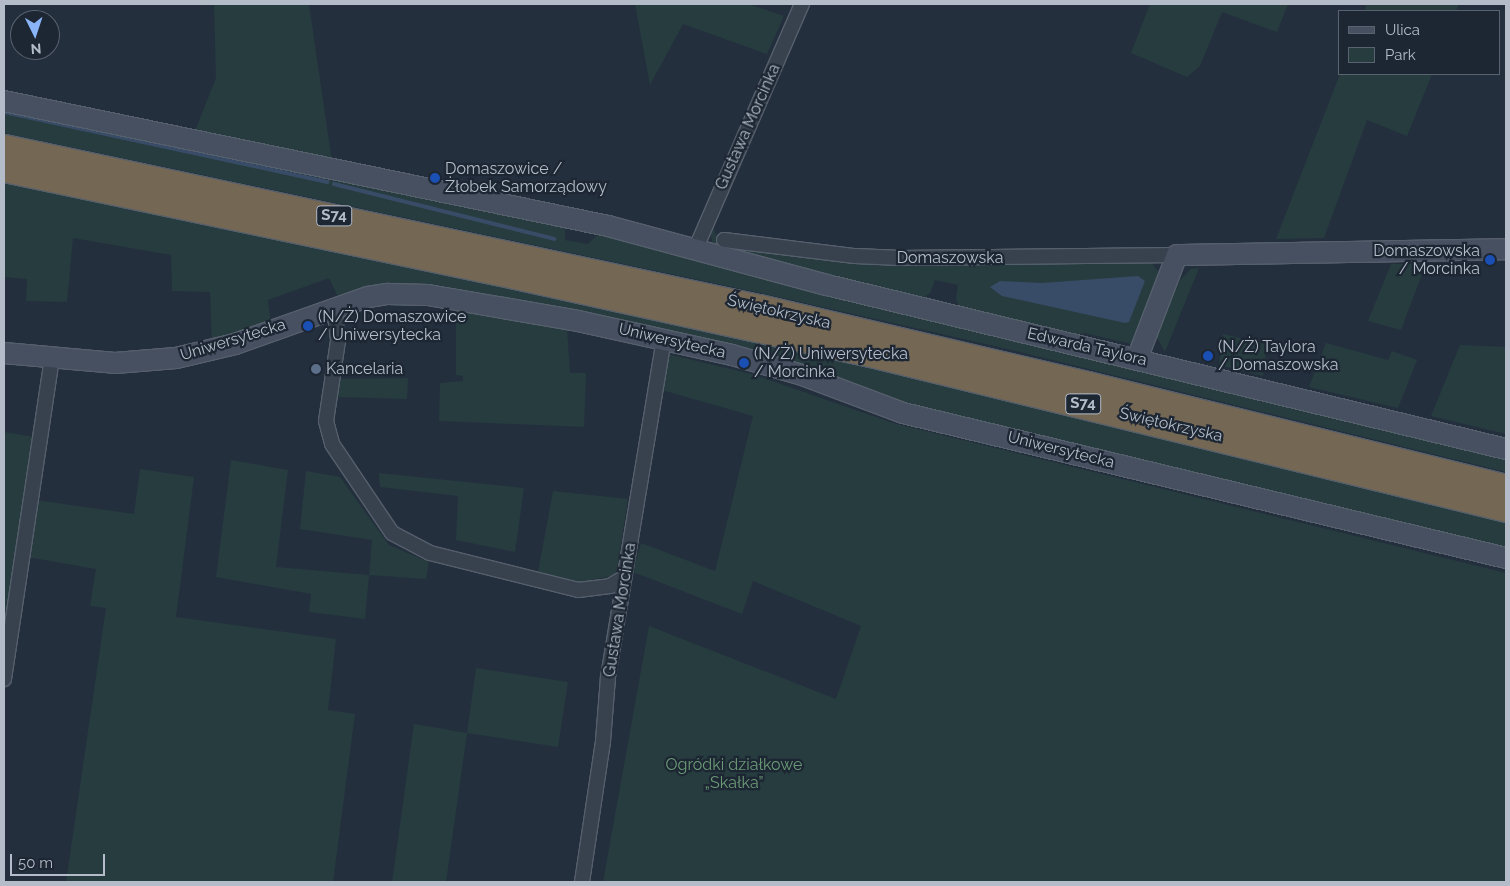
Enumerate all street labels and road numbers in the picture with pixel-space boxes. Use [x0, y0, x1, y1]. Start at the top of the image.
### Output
street label: Gustawa Morcinka [712, 61, 784, 193]
road number: S74 [315, 204, 353, 228]
street label: Domaszowska [897, 248, 1003, 268]
street label: Świętokrzyska [726, 291, 832, 333]
street label: Uniwersytecka [178, 315, 288, 365]
street label: Uniwersytecka [617, 319, 727, 363]
street label: Edwarda Taylora [1025, 324, 1149, 370]
road number: S74 [1064, 392, 1102, 416]
street label: Świętokrzyska [1118, 404, 1224, 446]
street label: Uniwersytecka [1006, 427, 1116, 473]
street label: Gustawa Morcinka [600, 542, 640, 678]

